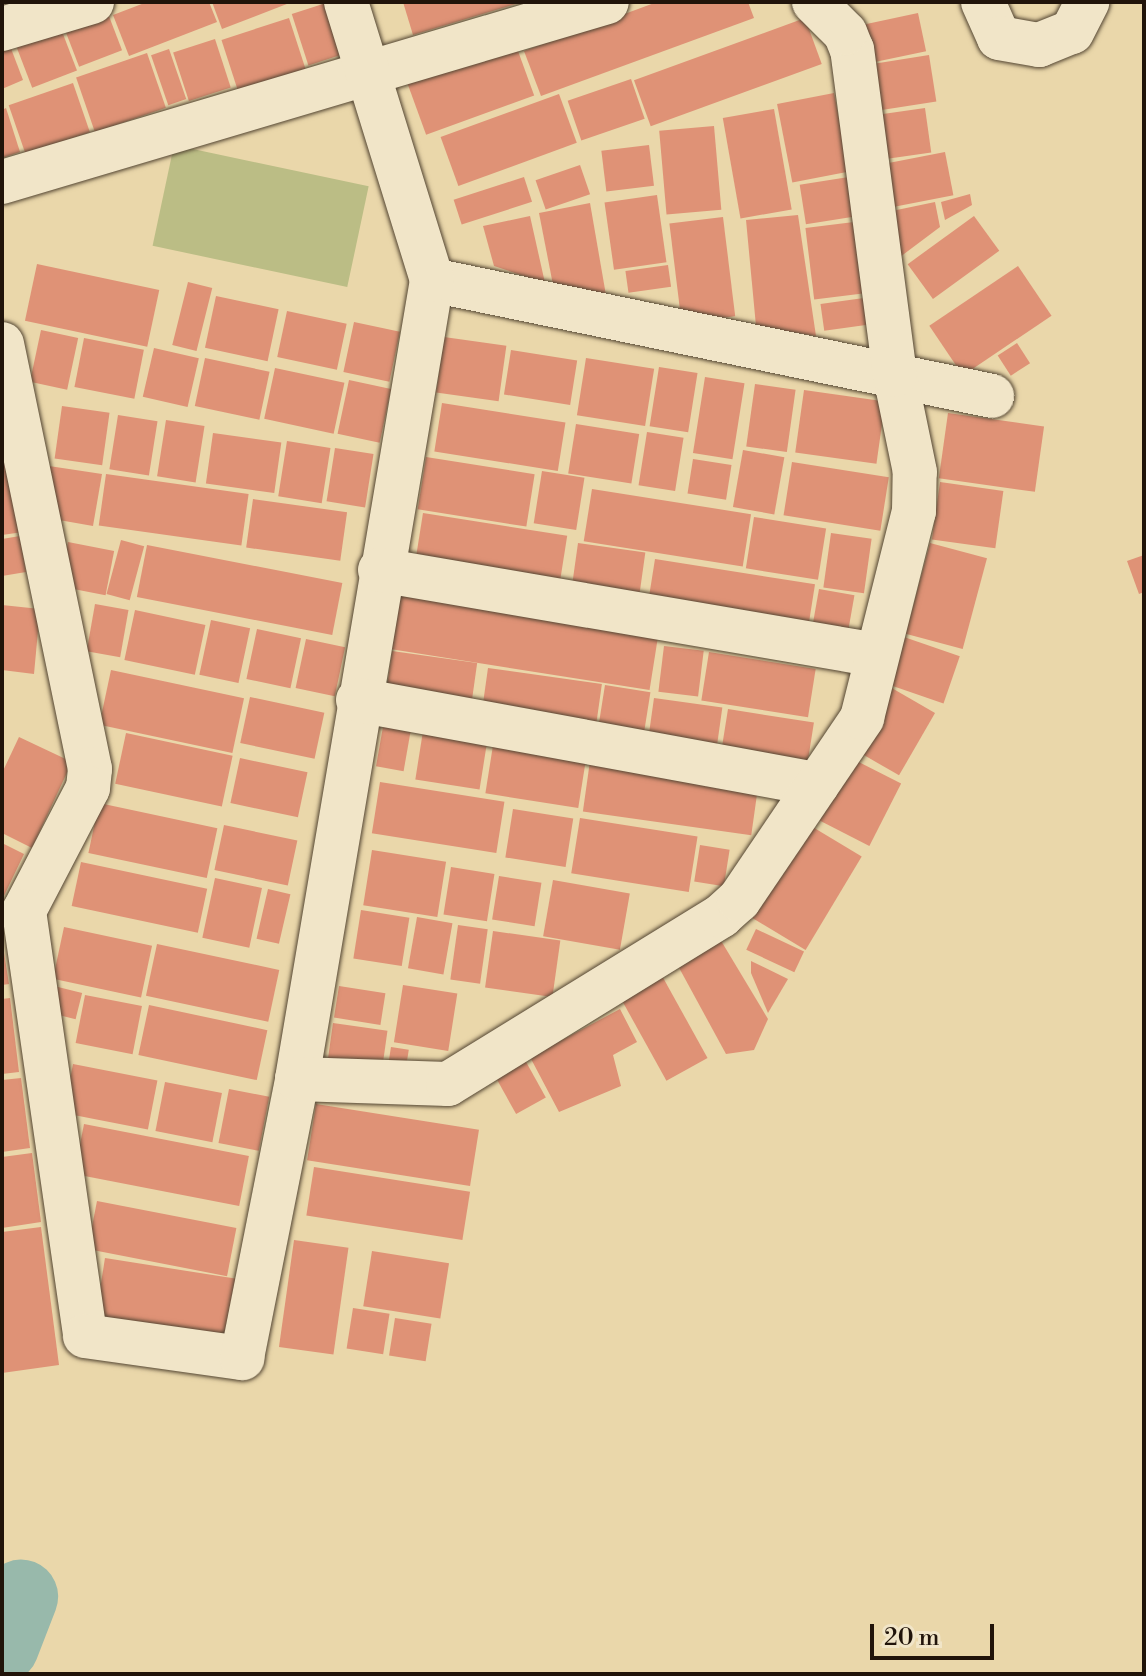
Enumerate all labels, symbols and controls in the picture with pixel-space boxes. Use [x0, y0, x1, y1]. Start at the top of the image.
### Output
scale bar [874, 1608, 998, 1658]
text: 20 m [884, 1623, 940, 1653]

